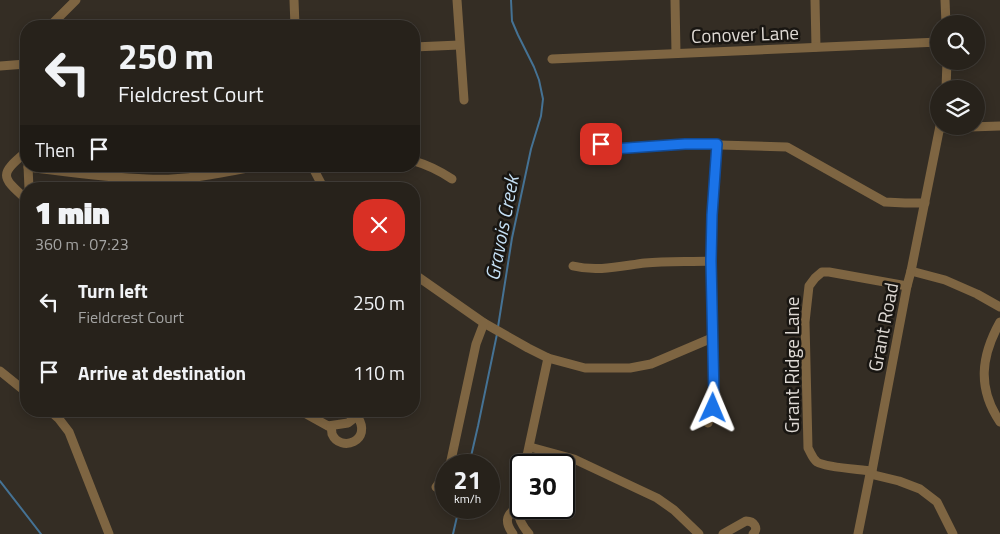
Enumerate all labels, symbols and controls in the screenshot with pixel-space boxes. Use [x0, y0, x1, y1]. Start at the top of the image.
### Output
map controls [930, 15, 985, 135]
button: search [930, 15, 985, 70]
street label: Conover Lane [691, 17, 799, 50]
text: 250 m [118, 29, 214, 83]
icon: left [35, 40, 100, 105]
text: Fieldcrest Court [118, 77, 264, 111]
button: layers [930, 80, 985, 135]
pin [580, 123, 622, 165]
icon: arrive [587, 130, 615, 158]
text: Then [35, 135, 75, 164]
icon: arrive [85, 135, 113, 163]
water label: Gravois Creek [476, 170, 527, 283]
text: 1 min [35, 190, 110, 236]
button: close [353, 199, 405, 251]
text: 360 m · 07:23 [35, 232, 129, 256]
text: Turn left [78, 276, 148, 305]
street label: Grant Road [860, 280, 905, 374]
icon: left [35, 288, 63, 316]
text: 250 m [353, 288, 405, 317]
street label: Grant Ridge Lane [777, 297, 806, 433]
text: Fieldcrest Court [78, 305, 184, 329]
icon: arrive [35, 358, 63, 386]
text: Arrive at destination [78, 358, 246, 387]
text: 110 m [353, 358, 405, 387]
position arrow [686, 381, 738, 433]
speed limit sign: 30 [510, 454, 575, 519]
text: 21 [453, 461, 482, 499]
text: km/h [454, 489, 481, 508]

